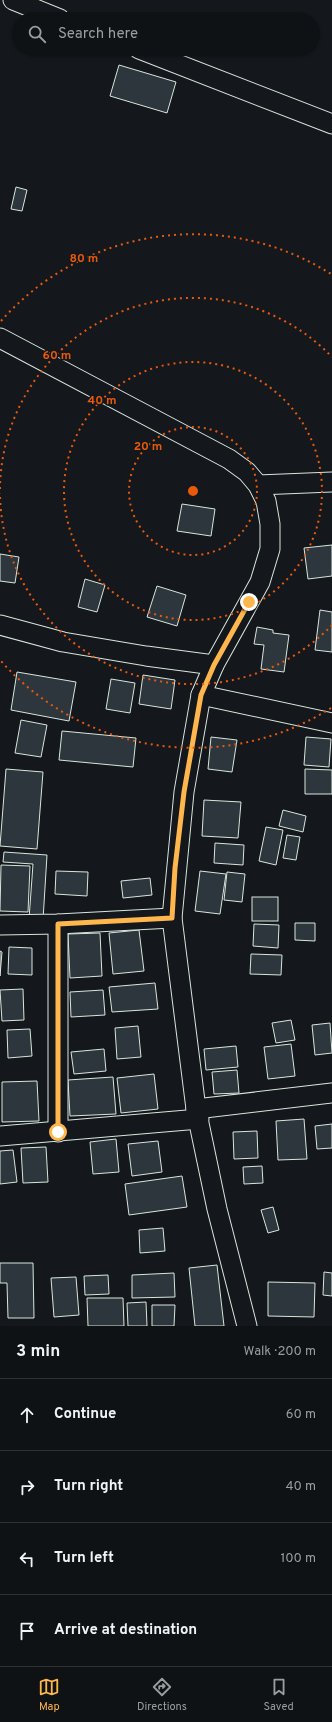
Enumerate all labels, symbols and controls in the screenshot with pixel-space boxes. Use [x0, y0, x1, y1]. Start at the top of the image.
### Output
search box [12, 12, 320, 56]
icon: search [26, 23, 48, 45]
text: Search here [58, 25, 138, 44]
text: 80 m [70, 251, 98, 267]
text: 60 m [43, 348, 71, 364]
text: 40 m [87, 393, 117, 409]
text: 20 m [134, 439, 162, 455]
centre of rings [186, 484, 200, 498]
route end [240, 593, 258, 611]
route start [49, 1123, 67, 1141]
text: 3 min [16, 1341, 60, 1363]
text: Walk · 200 m [244, 1344, 316, 1360]
icon: ahead [16, 1404, 38, 1426]
text: Continue [54, 1405, 116, 1424]
text: 60 m [286, 1407, 316, 1423]
icon: right [16, 1476, 38, 1498]
text: Turn right [54, 1477, 123, 1496]
text: 40 m [286, 1479, 316, 1495]
icon: left [16, 1548, 38, 1570]
text: Turn left [54, 1549, 114, 1568]
text: 100 m [280, 1551, 316, 1567]
icon: arrive [16, 1620, 38, 1642]
text: Arrive at destination [54, 1621, 197, 1640]
tab: Map [38, 1676, 60, 1714]
tab: Directions [137, 1676, 187, 1714]
tab: Saved [263, 1676, 294, 1714]

